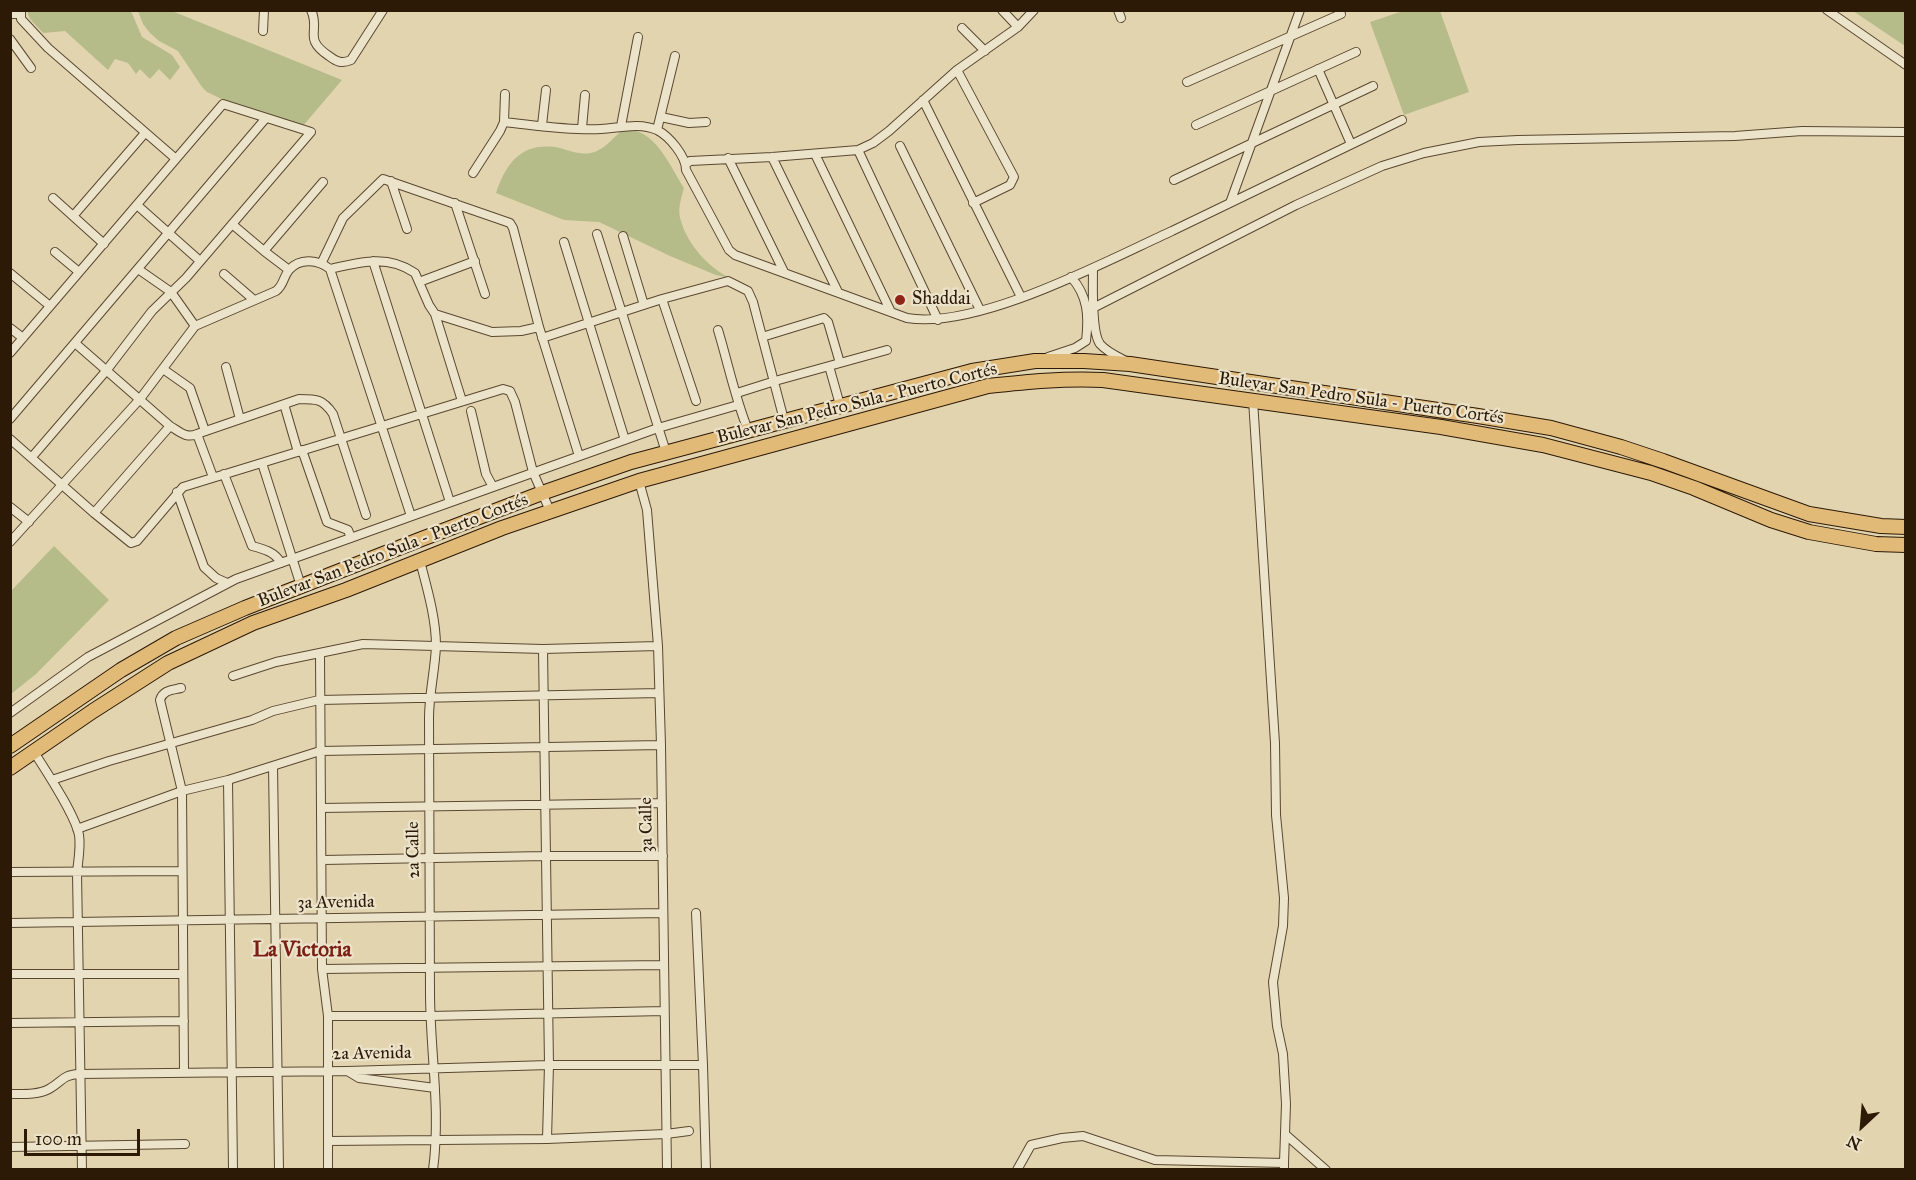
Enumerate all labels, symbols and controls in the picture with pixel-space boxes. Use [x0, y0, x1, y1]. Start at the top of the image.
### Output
place label: Shaddai [912, 289, 971, 311]
marker: Shaddai [893, 293, 907, 307]
street label: Bulevar San Pedro Sula - Puerto Cortés [715, 359, 999, 449]
street label: Bulevar San Pedro Sula - Puerto Cortés [1217, 368, 1505, 430]
street label: Bulevar San Pedro Sula - Puerto Cortés [255, 489, 531, 613]
street label: 3a Calle [636, 797, 658, 853]
street label: 2a Calle [403, 821, 425, 879]
street label: 3a Avenida [297, 892, 375, 914]
district label: La Victoria [253, 938, 351, 964]
street label: 2a Avenida [332, 1043, 412, 1065]
north arrow [1832, 1096, 1892, 1156]
scale bar [27, 1117, 142, 1155]
text: 100 m [35, 1128, 82, 1150]
text: N [1844, 1131, 1864, 1154]

